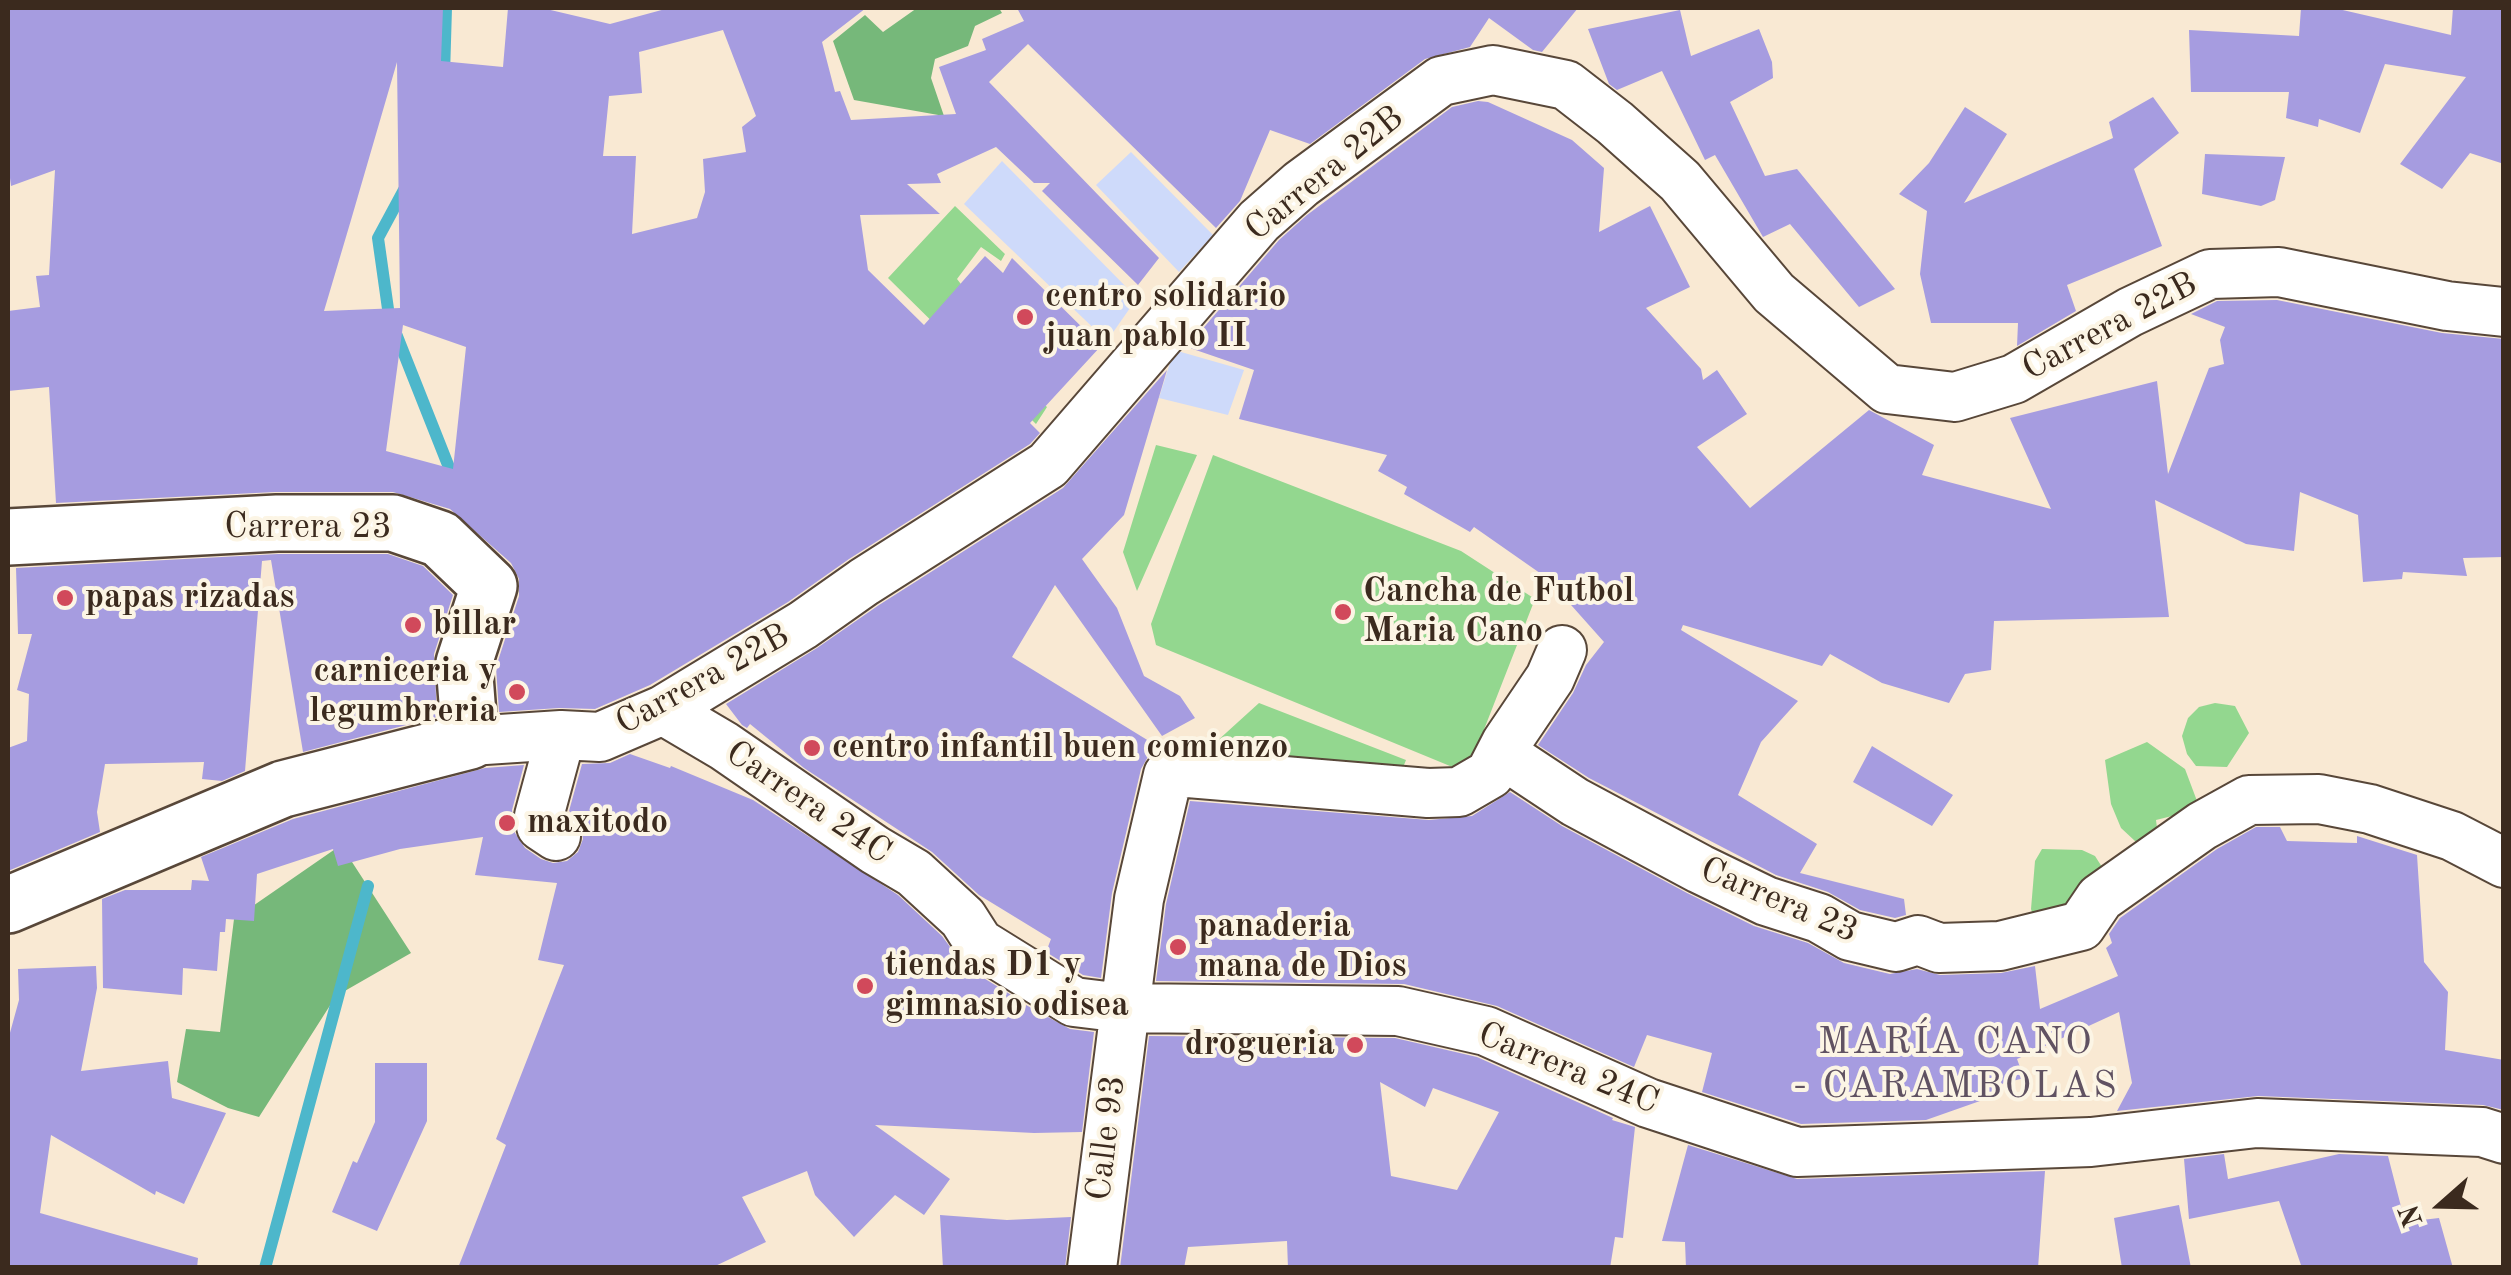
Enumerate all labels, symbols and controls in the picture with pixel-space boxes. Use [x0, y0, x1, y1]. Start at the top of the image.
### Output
street label: Carrera 22B [1237, 97, 1413, 251]
street label: Carrera 22B [2015, 263, 2205, 391]
place label: centro solidario juan pablo II [1045, 276, 1286, 358]
marker: centro solidario juan pablo II [1014, 306, 1036, 328]
street label: Carrera 23 [224, 507, 392, 549]
place label: Cancha de Futbol Maria Cano [1363, 571, 1634, 653]
place label: papas rizadas [85, 577, 295, 619]
marker: papas rizadas [54, 587, 76, 609]
marker: Cancha de Futbol Maria Cano [1332, 601, 1354, 623]
place label: billar [433, 604, 516, 646]
marker: billar [402, 614, 424, 636]
street label: Carrera 22B [609, 615, 797, 745]
place label: carniceria y legumbreria [310, 651, 497, 733]
marker: carniceria y legumbreria [506, 681, 528, 703]
place label: centro infantil buen comienzo [832, 727, 1288, 769]
street label: Carrera 24C [717, 732, 899, 874]
marker: centro infantil buen comienzo [801, 737, 823, 759]
place label: maxitodo [527, 802, 668, 844]
marker: maxitodo [496, 812, 518, 834]
street label: Carrera 23 [1694, 849, 1864, 953]
place label: panaderia mana de Dios [1198, 906, 1407, 988]
marker: panaderia mana de Dios [1167, 936, 1189, 958]
place label: tiendas D1 y gimnasio odisea [885, 945, 1129, 1027]
marker: tiendas D1 y gimnasio odisea [854, 975, 876, 997]
street label: Carrera 24C [1472, 1014, 1664, 1124]
district label: MARÍA CANO - CARAMBOLAS [1793, 1020, 2119, 1110]
place label: drogueria [1185, 1024, 1335, 1066]
marker: drogueria [1344, 1034, 1366, 1056]
street label: Calle 93 [1078, 1073, 1136, 1203]
north arrow [2391, 1155, 2491, 1255]
text: N [2396, 1200, 2430, 1230]

